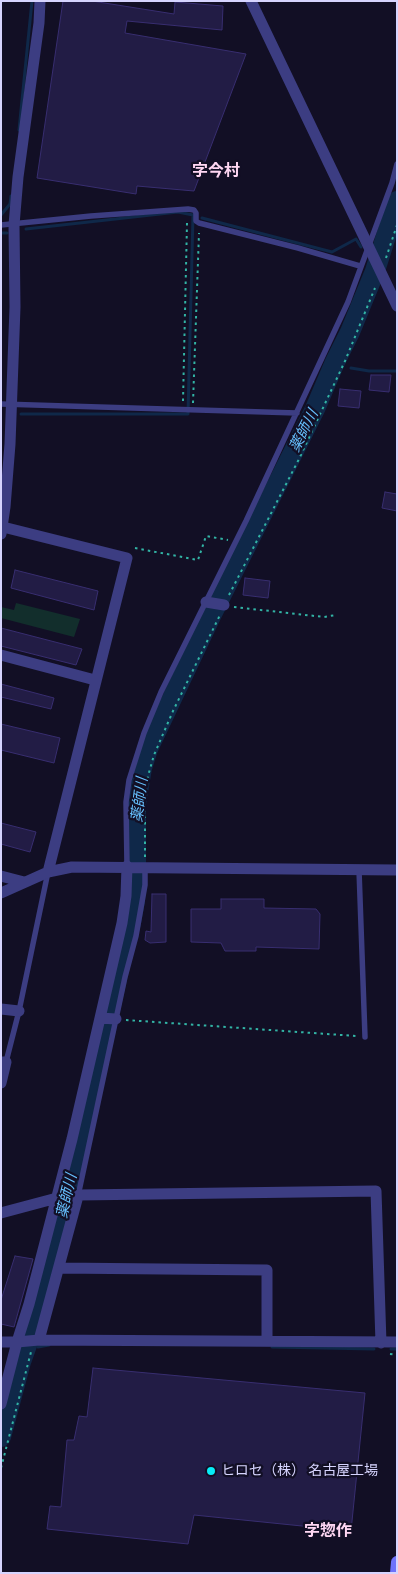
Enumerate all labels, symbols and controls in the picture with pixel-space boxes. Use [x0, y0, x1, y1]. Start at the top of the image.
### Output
district label: 字今村 [192, 161, 240, 181]
water label: 薬師川 [286, 407, 322, 455]
water label: 薬師川 [128, 777, 152, 823]
water label: 薬師川 [53, 1172, 81, 1220]
place label: ヒロセ（株） 名古屋工場 [221, 1463, 378, 1479]
marker: ヒロセ（株） 名古屋工場 [205, 1465, 217, 1477]
district label: 字惣作 [304, 1521, 352, 1541]

